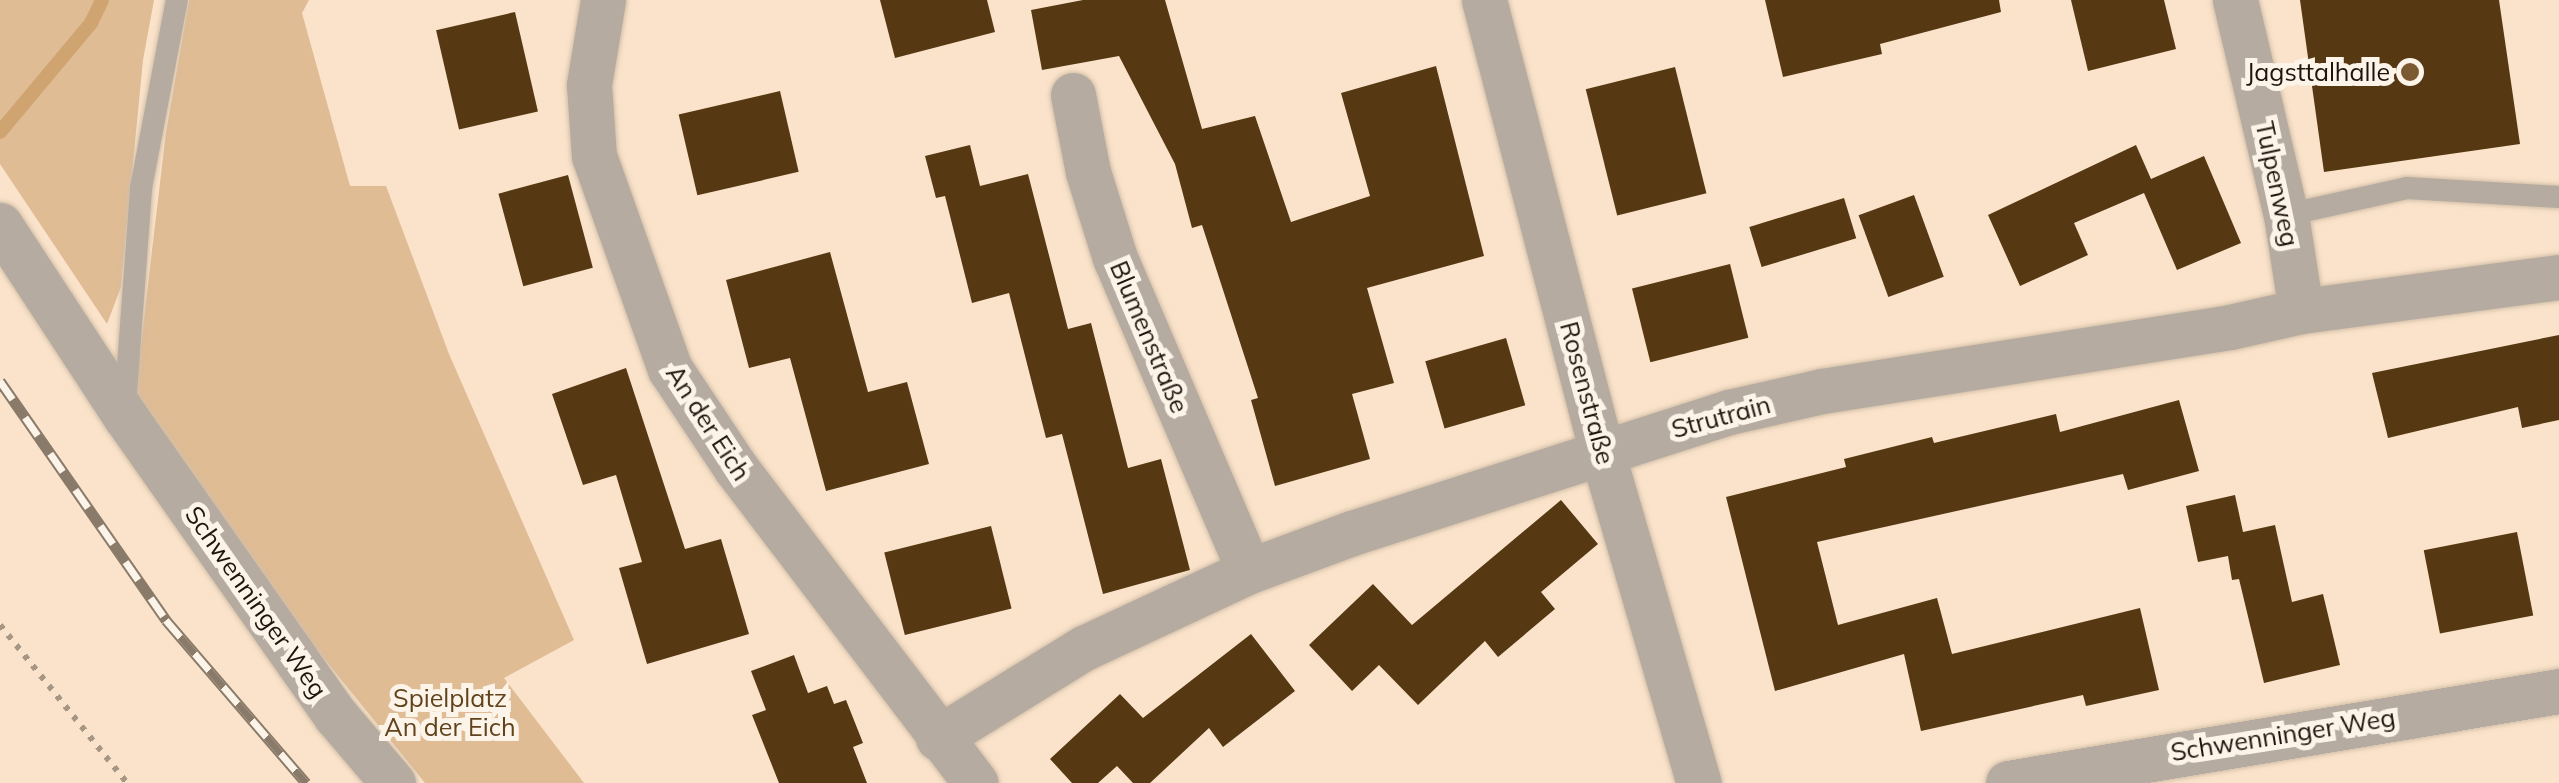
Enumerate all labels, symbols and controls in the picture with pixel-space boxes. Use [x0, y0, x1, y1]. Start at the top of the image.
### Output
place label: Jagsttalhalle [2246, 57, 2390, 87]
marker: Jagsttalhalle [2399, 61, 2421, 83]
street label: Tulpenweg [2249, 119, 2305, 249]
street label: Blumenstraße [1104, 257, 1194, 417]
street label: Rosenstraße [1554, 318, 1620, 468]
street label: An der Eich [660, 360, 756, 486]
street label: Strutrain [1668, 389, 1774, 445]
street label: Schwenninger Weg [179, 501, 333, 703]
park label: Spielplatz An der Eich [384, 684, 516, 743]
street label: Schwenninger Weg [2169, 702, 2397, 768]

